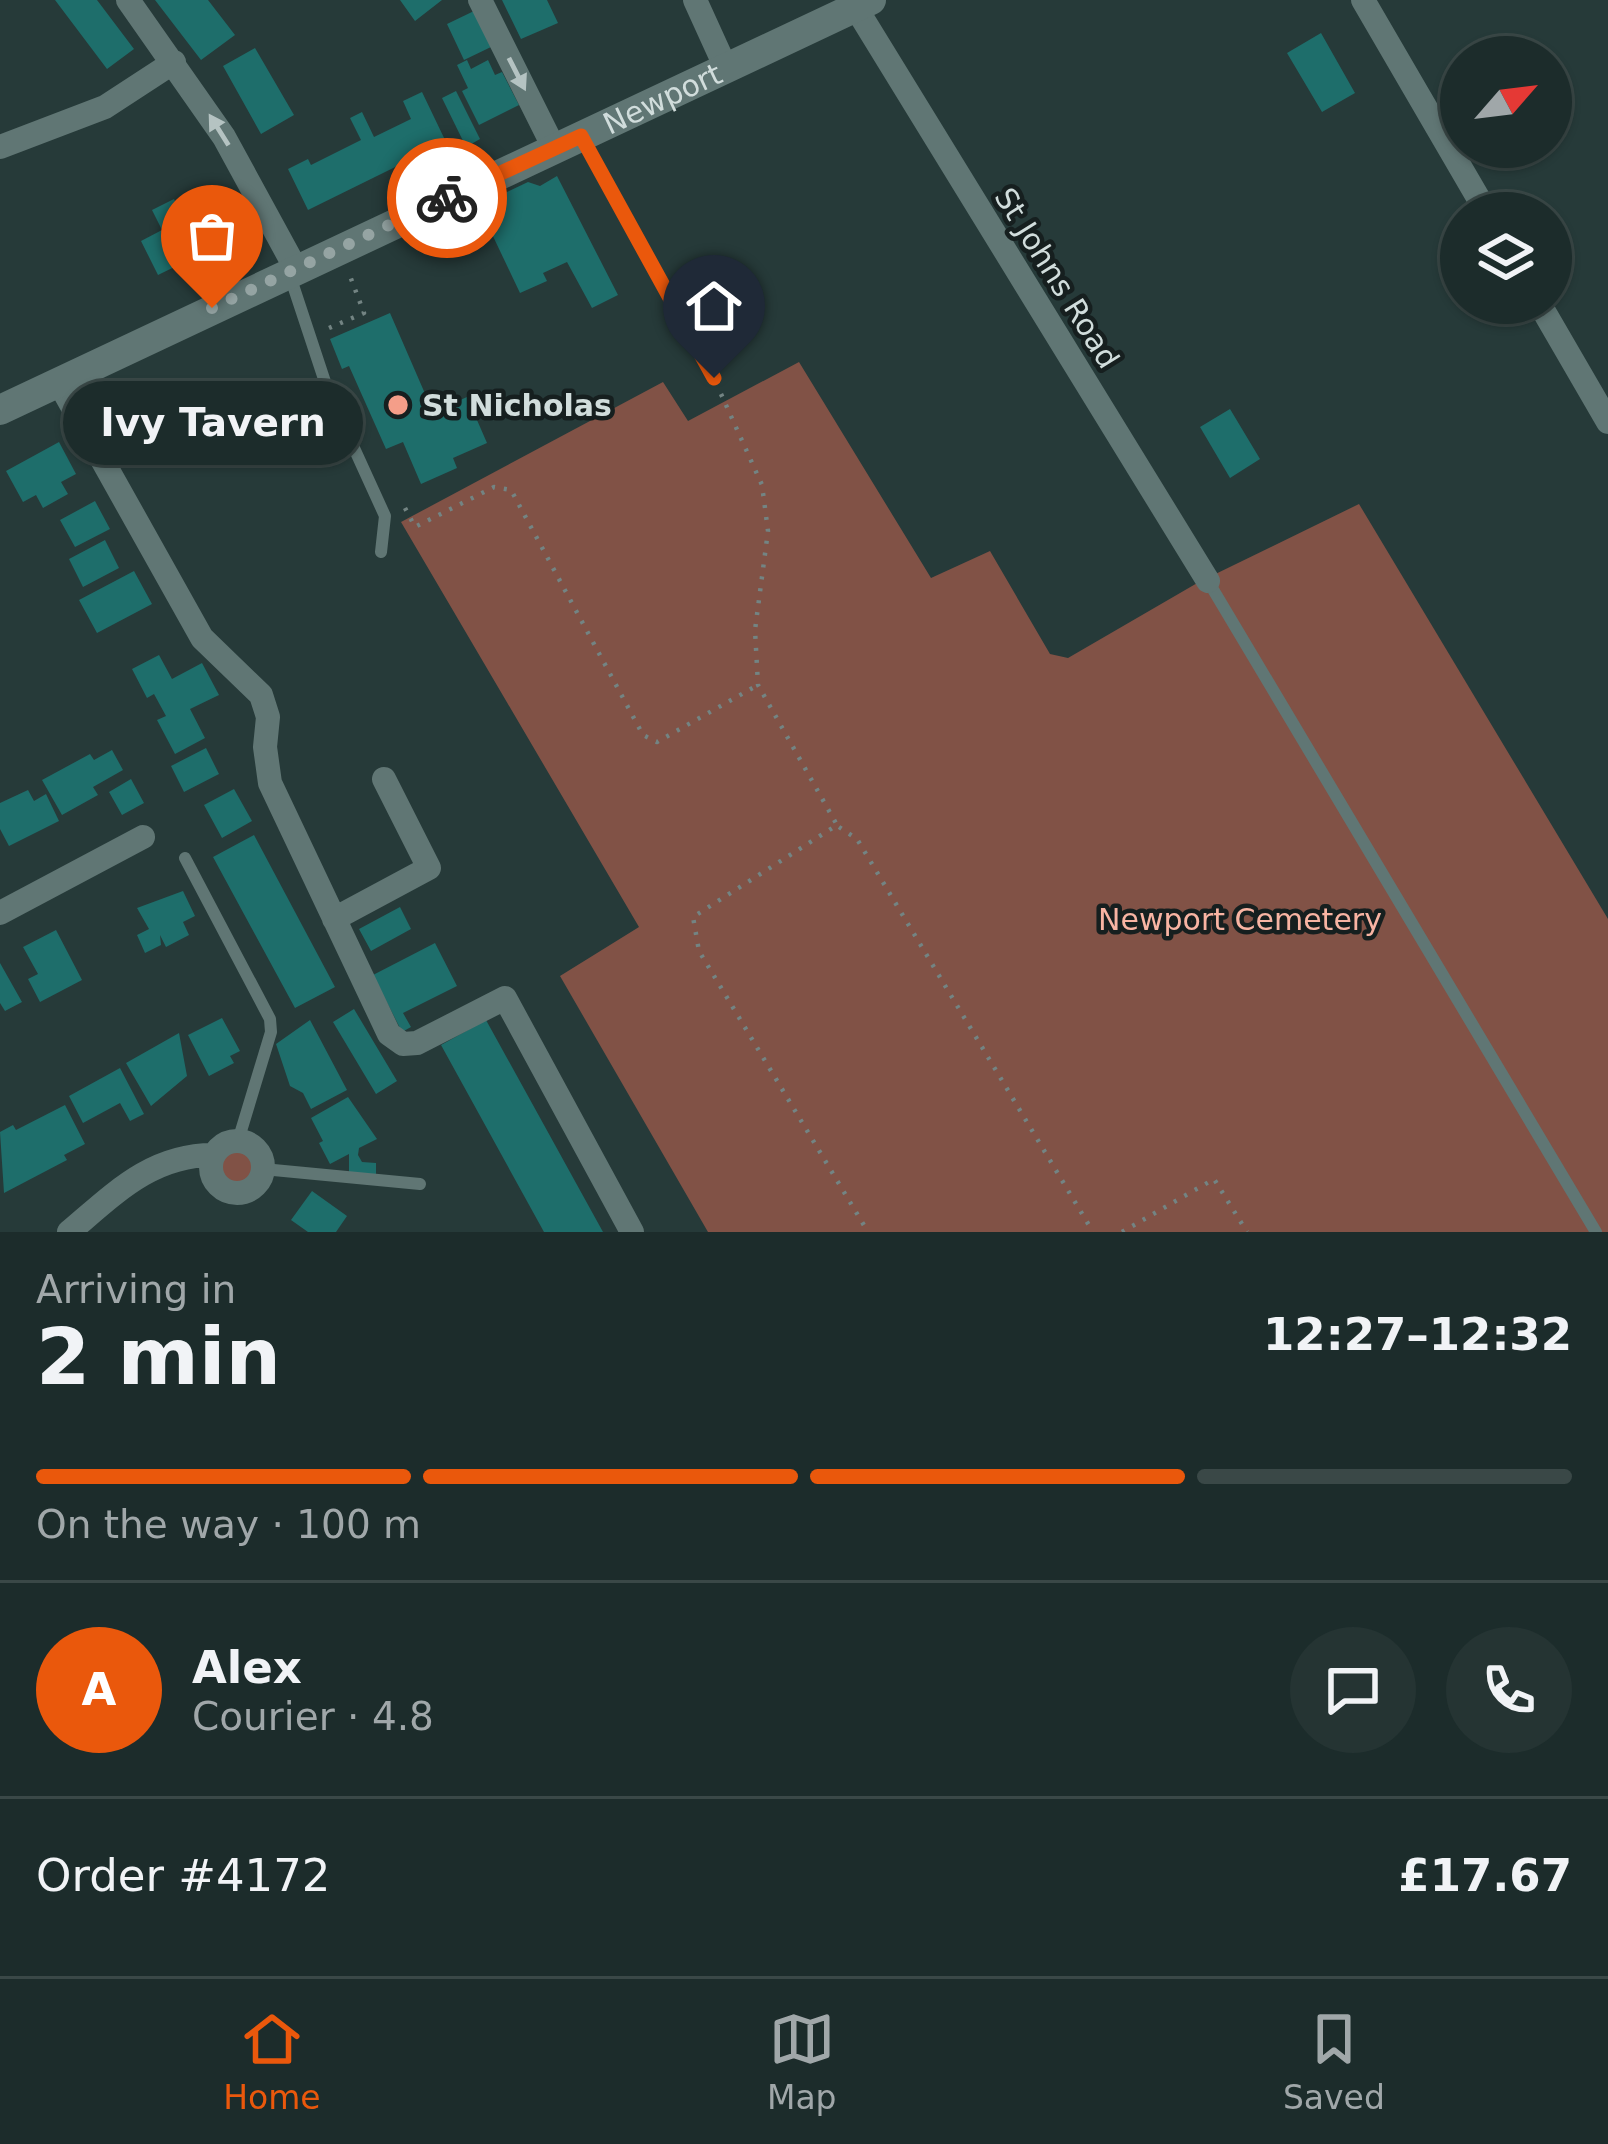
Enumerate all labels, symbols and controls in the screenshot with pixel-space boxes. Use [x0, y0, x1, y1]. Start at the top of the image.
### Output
north arrow [1440, 36, 1572, 168]
map controls [1440, 36, 1572, 324]
street label: Newport [597, 55, 727, 141]
one-way arrow [507, 57, 527, 92]
one-way arrow [208, 114, 230, 146]
courier [387, 138, 507, 258]
icon: bike [414, 165, 480, 231]
street label: St Johns Road [988, 181, 1126, 375]
pin [161, 185, 263, 308]
button: layers [1440, 192, 1572, 324]
icon: bag [179, 203, 245, 269]
pin [663, 255, 765, 378]
icon: home [681, 273, 747, 339]
callout: Ivy Tavern [62, 380, 362, 464]
place label: St Nicholas [422, 388, 612, 423]
marker: St Nicholas [385, 392, 411, 418]
text: Ivy Tavern [100, 400, 326, 445]
park label: Newport Cemetery [1098, 902, 1382, 937]
text: Arriving in [36, 1267, 236, 1312]
text: 12:27–12:32 [1263, 1308, 1572, 1361]
text: 2 min [36, 1312, 281, 1402]
text: On the way · 100 m [36, 1502, 421, 1547]
button: chat [1290, 1627, 1416, 1753]
button: phone [1446, 1627, 1572, 1753]
text: Alex [192, 1641, 302, 1694]
text: A [82, 1663, 116, 1716]
text: Courier · 4.8 [192, 1694, 434, 1739]
text: Order #4172 [36, 1849, 330, 1902]
text: £17.67 [1398, 1849, 1572, 1902]
tab: Home [223, 2006, 321, 2117]
tab: Map [767, 2006, 837, 2117]
tab: Saved [1283, 2006, 1385, 2117]

